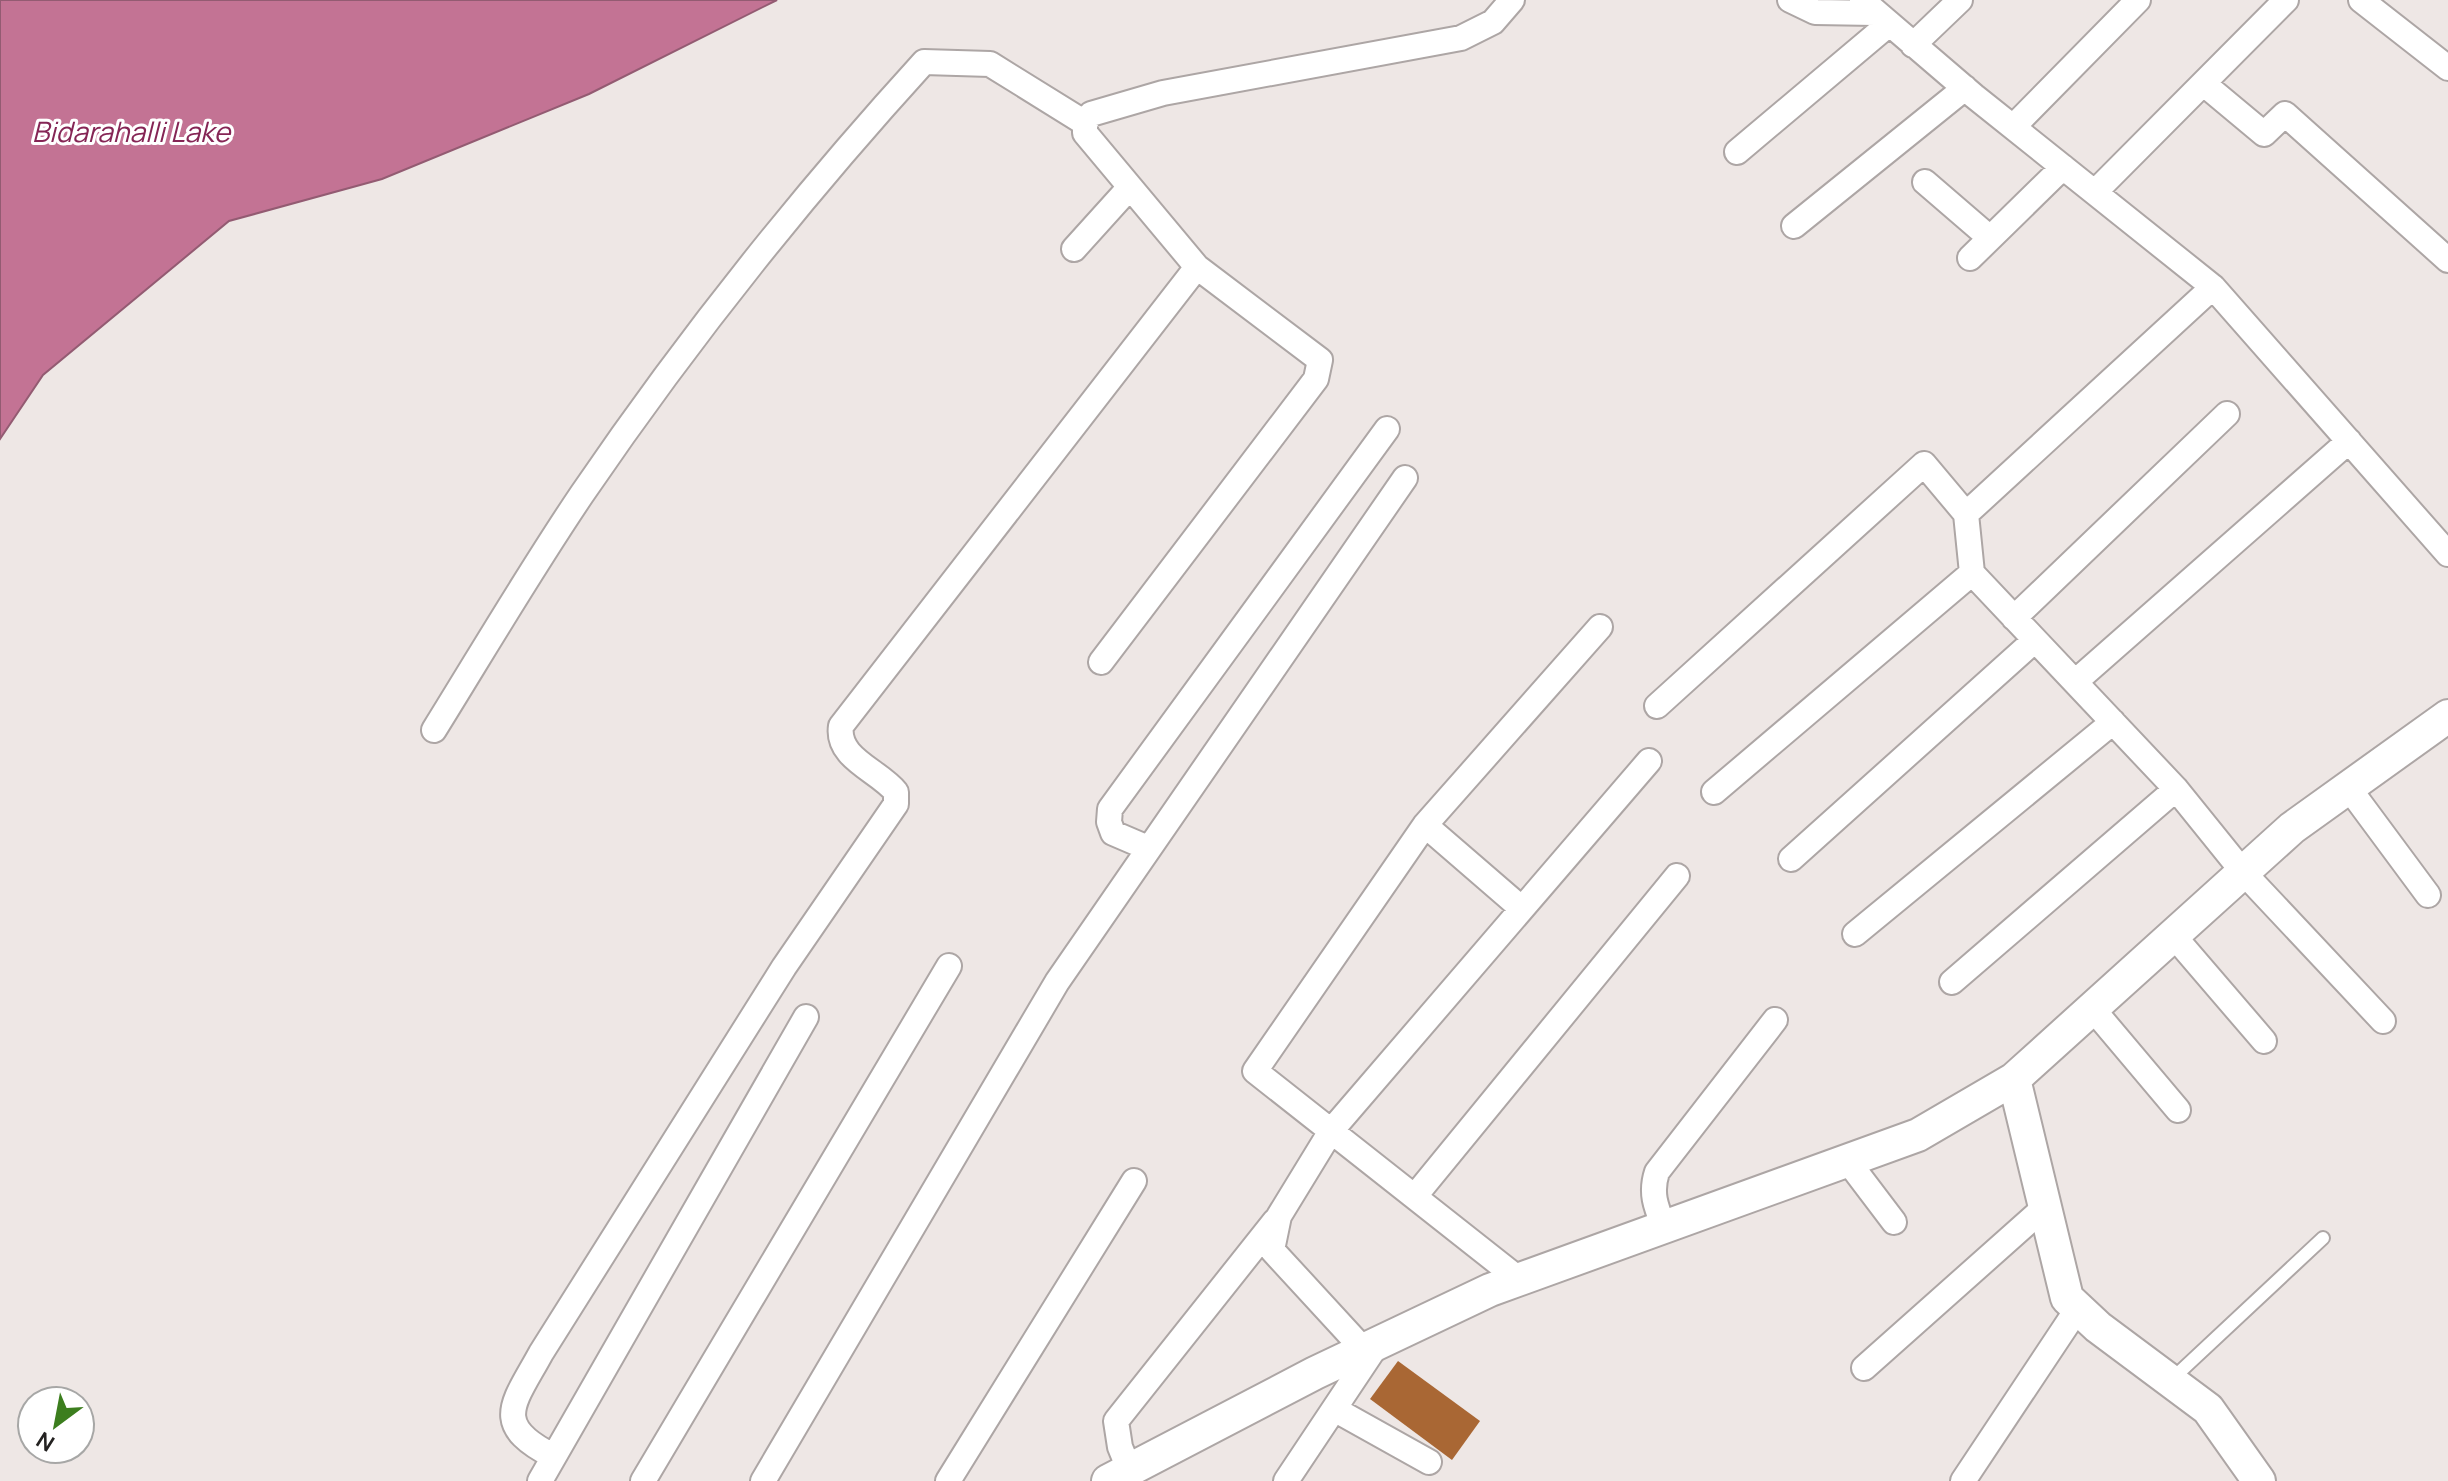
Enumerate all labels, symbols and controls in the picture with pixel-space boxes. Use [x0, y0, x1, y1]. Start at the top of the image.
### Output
water label: Bidarahalli Lake [32, 112, 232, 150]
north arrow [16, 1385, 96, 1465]
text: N [31, 1425, 60, 1459]

